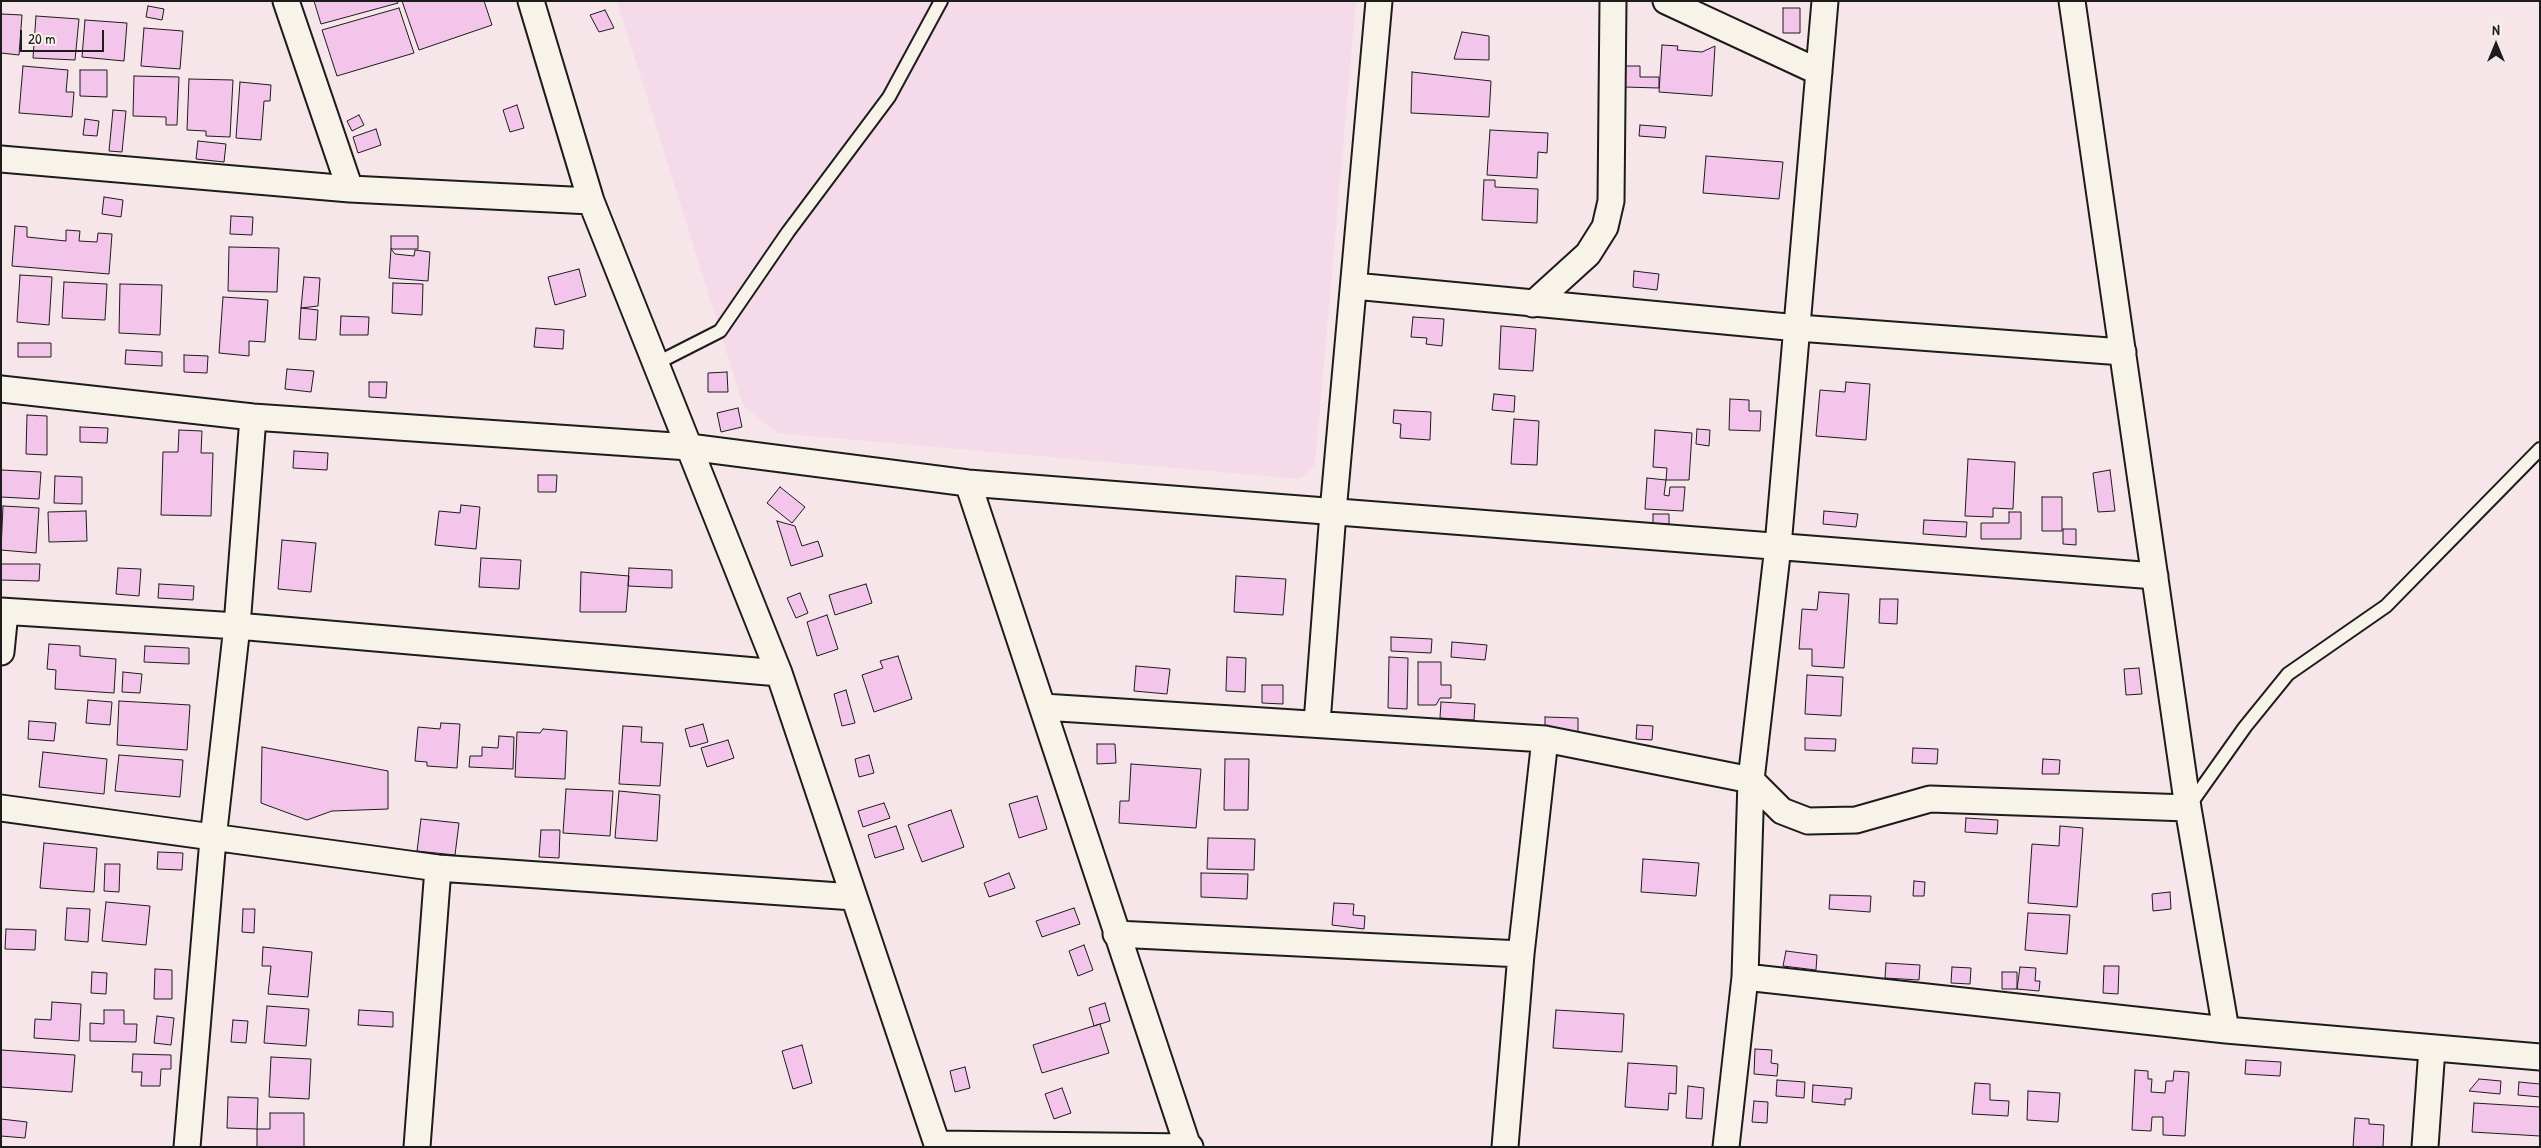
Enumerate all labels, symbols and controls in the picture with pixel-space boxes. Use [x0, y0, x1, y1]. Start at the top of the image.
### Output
scale bar [22, 20, 106, 52]
north arrow [2471, 20, 2521, 70]
text: N [2492, 20, 2500, 39]
text: 20 m [28, 28, 55, 49]

